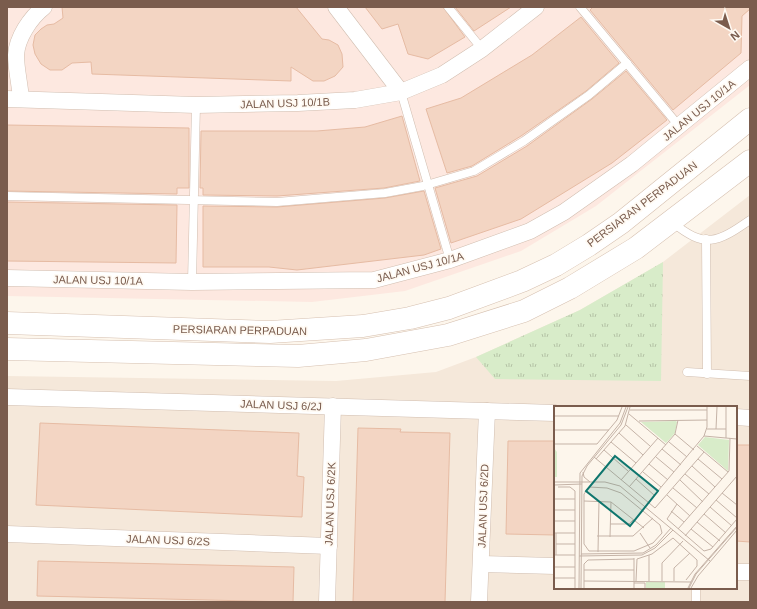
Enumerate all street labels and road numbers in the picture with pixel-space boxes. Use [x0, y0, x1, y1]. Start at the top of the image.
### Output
street label: JALAN USJ 10/1A [660, 77, 738, 143]
street label: JALAN USJ 10/1B [240, 95, 330, 111]
street label: PERSIARAN PERPADUAN [585, 159, 699, 249]
street label: JALAN USJ 10/1A [375, 249, 466, 284]
street label: JALAN USJ 10/1A [53, 273, 144, 287]
street label: PERSIARAN PERPADUAN [173, 323, 307, 337]
street label: JALAN USJ 6/2J [240, 398, 322, 412]
street label: JALAN USJ 6/2K [323, 461, 337, 546]
street label: JALAN USJ 6/2D [476, 464, 490, 548]
street label: JALAN USJ 6/2S [126, 533, 210, 547]

